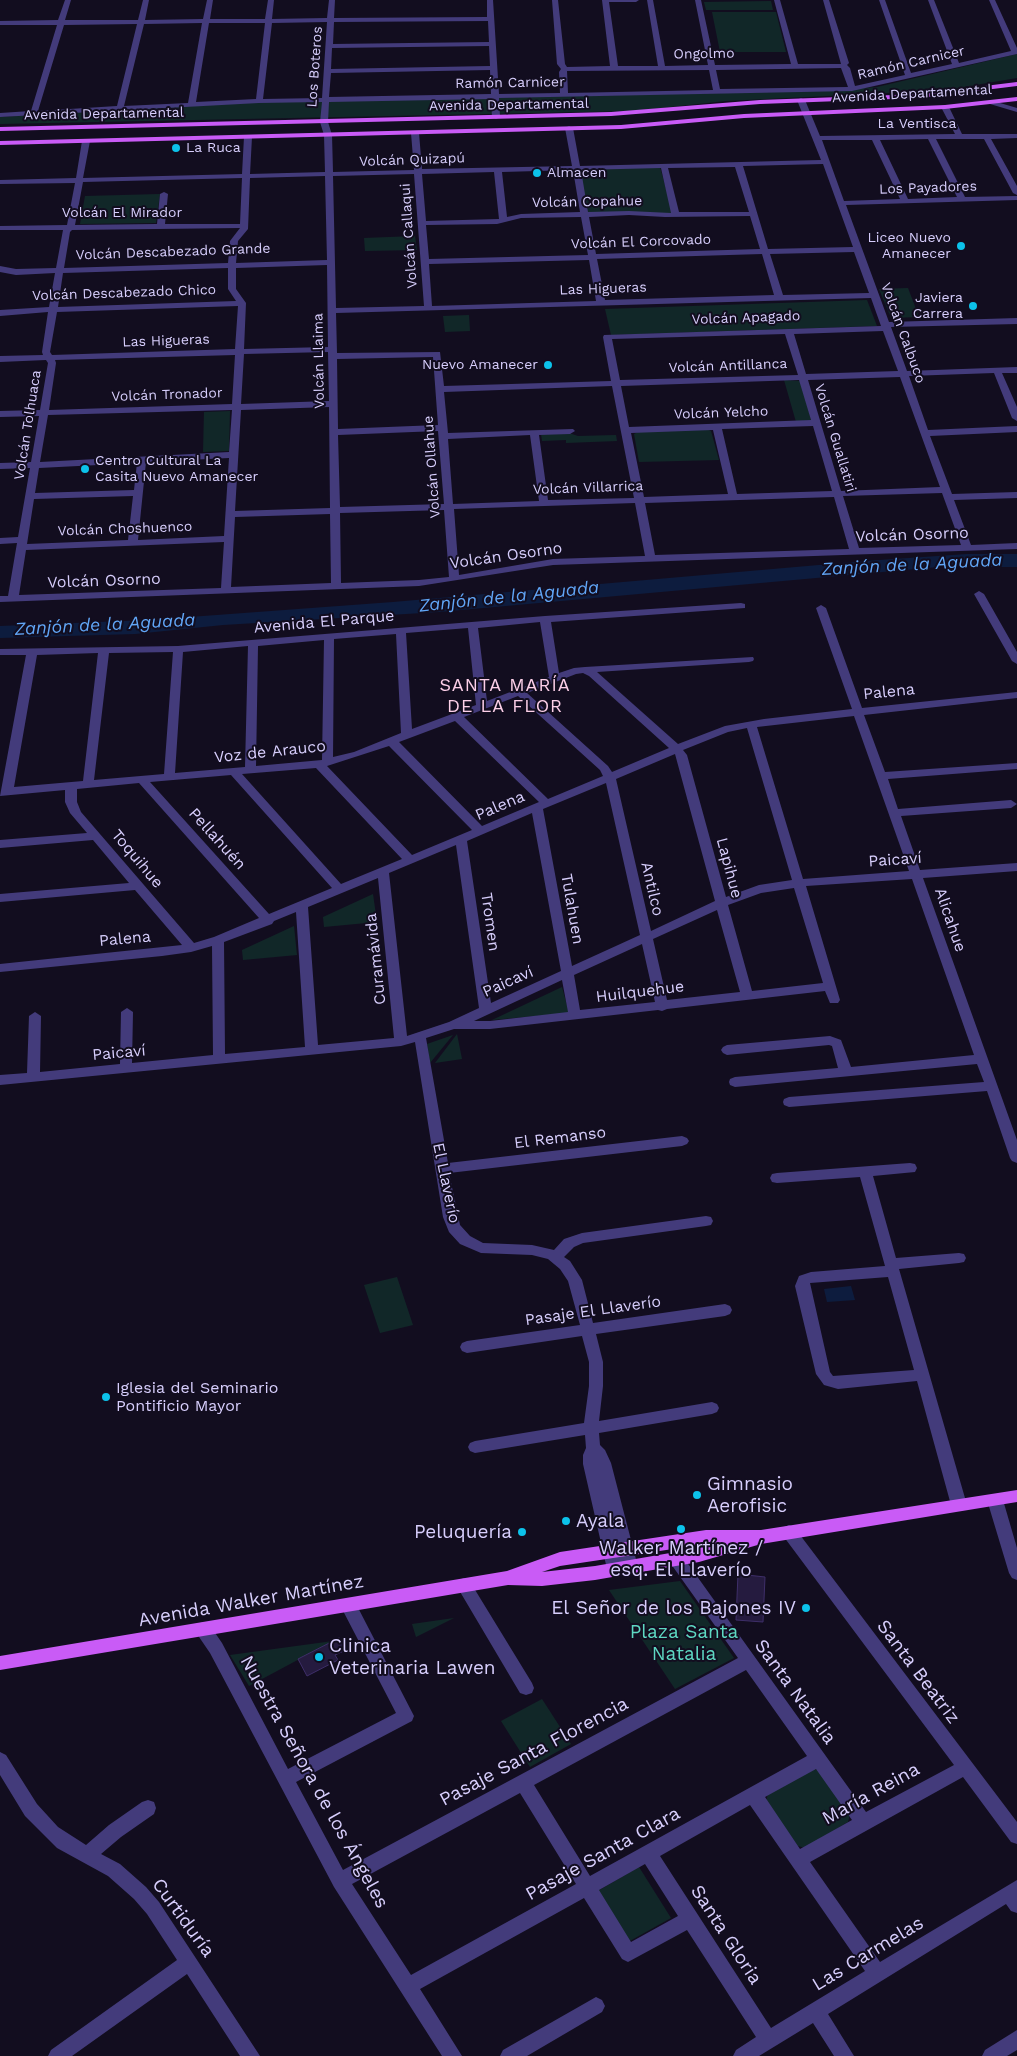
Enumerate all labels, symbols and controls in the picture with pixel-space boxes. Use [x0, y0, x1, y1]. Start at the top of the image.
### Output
street label: Los Boteros [304, 26, 326, 108]
street label: Ramón Carnicer [856, 42, 966, 84]
street label: Ongolmo [673, 45, 735, 63]
street label: Ramón Carnicer [455, 74, 565, 92]
street label: Avenida Departamental [832, 81, 992, 107]
street label: Avenida Departamental [429, 95, 589, 115]
street label: Avenida Departamental [24, 104, 184, 124]
street label: La Ventisca [878, 116, 956, 132]
place label: La Ruca [186, 140, 241, 156]
marker: La Ruca [170, 142, 182, 154]
street label: Volcán Quizapú [359, 150, 465, 170]
place label: Almacen [547, 165, 606, 181]
marker: Almacen [531, 167, 543, 179]
street label: Los Payadores [879, 178, 977, 198]
street label: Volcán Callaqui [397, 183, 421, 289]
street label: Volcán Copahue [532, 193, 642, 211]
street label: Volcán El Mirador [62, 205, 182, 221]
place label: Liceo Nuevo Amanecer [867, 230, 951, 262]
street label: Volcán El Corcovado [571, 231, 711, 253]
street label: Volcán Descabezado Grande [75, 240, 271, 264]
marker: Liceo Nuevo Amanecer [955, 240, 967, 252]
street label: Las Higueras [559, 279, 647, 299]
street label: Volcán Calbuco [877, 280, 929, 386]
street label: Volcán Descabezado Chico [32, 281, 216, 305]
place label: Javiera Carrera [913, 290, 963, 322]
marker: Javiera Carrera [967, 300, 979, 312]
street label: Volcán Apagado [691, 308, 801, 328]
street label: Volcán Llaima [310, 313, 328, 409]
street label: Las Higueras [122, 331, 210, 351]
street label: Volcán Antillanca [668, 356, 788, 376]
place label: Nuevo Amanecer [422, 357, 538, 373]
marker: Nuevo Amanecer [542, 359, 554, 371]
street label: Volcán Tolhuaca [11, 369, 45, 481]
street label: Volcán Guallatiri [811, 382, 859, 494]
street label: Volcán Tronador [111, 385, 223, 405]
street label: Volcán Yelcho [673, 403, 769, 423]
street label: Volcán Ollahue [420, 415, 444, 519]
place label: Centro Cultural La Casita Nuevo Amanecer [95, 453, 258, 486]
marker: Centro Cultural La Casita Nuevo Amanecer [79, 463, 91, 475]
street label: Volcán Villarrica [532, 478, 644, 498]
street label: Volcán Choshuenco [57, 518, 193, 540]
street label: Volcán Osorno [855, 523, 969, 547]
street label: Volcán Osorno [448, 539, 564, 573]
water label: Zanjón de la Aguada [821, 549, 1003, 581]
street label: Volcán Osorno [47, 569, 161, 593]
water label: Zanjón de la Aguada [418, 577, 600, 617]
street label: Avenida El Parque [253, 606, 395, 638]
water label: Zanjón de la Aguada [14, 609, 196, 641]
district label: SANTA MARÍA DE LA FLOR [438, 675, 572, 718]
street label: Palena [862, 680, 916, 704]
street label: Voz de Arauco [213, 737, 327, 767]
street label: Palena [472, 787, 528, 825]
street label: Pellahuén [184, 804, 250, 874]
street label: Toquihue [107, 826, 167, 892]
street label: Lapihue [712, 836, 746, 900]
street label: Paicaví [868, 849, 922, 871]
street label: Antilco [636, 860, 668, 918]
street label: Tulahuen [556, 872, 588, 946]
street label: Alicahue [930, 885, 970, 955]
street label: Tromen [476, 892, 504, 952]
street label: Curamávida [362, 912, 390, 1006]
street label: Palena [98, 927, 152, 951]
street label: Paicaví [480, 962, 536, 1002]
street label: Huilquehue [595, 977, 685, 1007]
street label: Paicaví [92, 1041, 146, 1065]
street label: El Remanso [513, 1123, 607, 1153]
street label: El Llaverío [428, 1141, 464, 1225]
street label: Pasaje El Llaverío [524, 1292, 662, 1330]
place label: Iglesia del Seminario Pontificio Mayor [116, 1378, 278, 1416]
marker: Iglesia del Seminario Pontificio Mayor [100, 1391, 112, 1403]
place label: Gimnasio Aerofisic [707, 1473, 793, 1517]
marker: Gimnasio Aerofisic [691, 1489, 703, 1501]
place label: Ayala [576, 1510, 625, 1532]
marker: Ayala [560, 1515, 572, 1527]
place label: Peluquería [414, 1521, 512, 1543]
marker: Walker Martínez / esq. El Llaverío [675, 1523, 687, 1535]
marker: Peluquería [516, 1526, 528, 1538]
place label: Walker Martínez / esq. El Llaverío [599, 1537, 763, 1581]
street label: Avenida Walker Martínez [137, 1570, 365, 1632]
place label: El Señor de los Bajones IV [551, 1597, 796, 1619]
marker: El Señor de los Bajones IV [800, 1602, 812, 1614]
street label: Santa Beatriz [872, 1616, 964, 1728]
park label: Plaza Santa Natalia [630, 1621, 738, 1665]
place label: Clinica Veterinaria Lawen [329, 1635, 496, 1679]
street label: Santa Natalia [749, 1635, 841, 1749]
marker: Clinica Veterinaria Lawen [313, 1651, 325, 1663]
street label: Nuestra Señora de los Ángeles [235, 1652, 393, 1912]
street label: Pasaje Santa Florencia [436, 1693, 632, 1811]
street label: María Reina [818, 1758, 924, 1830]
street label: Pasaje Santa Clara [522, 1802, 684, 1906]
street label: Curtiduría [147, 1874, 219, 1962]
street label: Santa Gloria [685, 1881, 767, 1989]
street label: Las Carmelas [808, 1912, 928, 1996]

